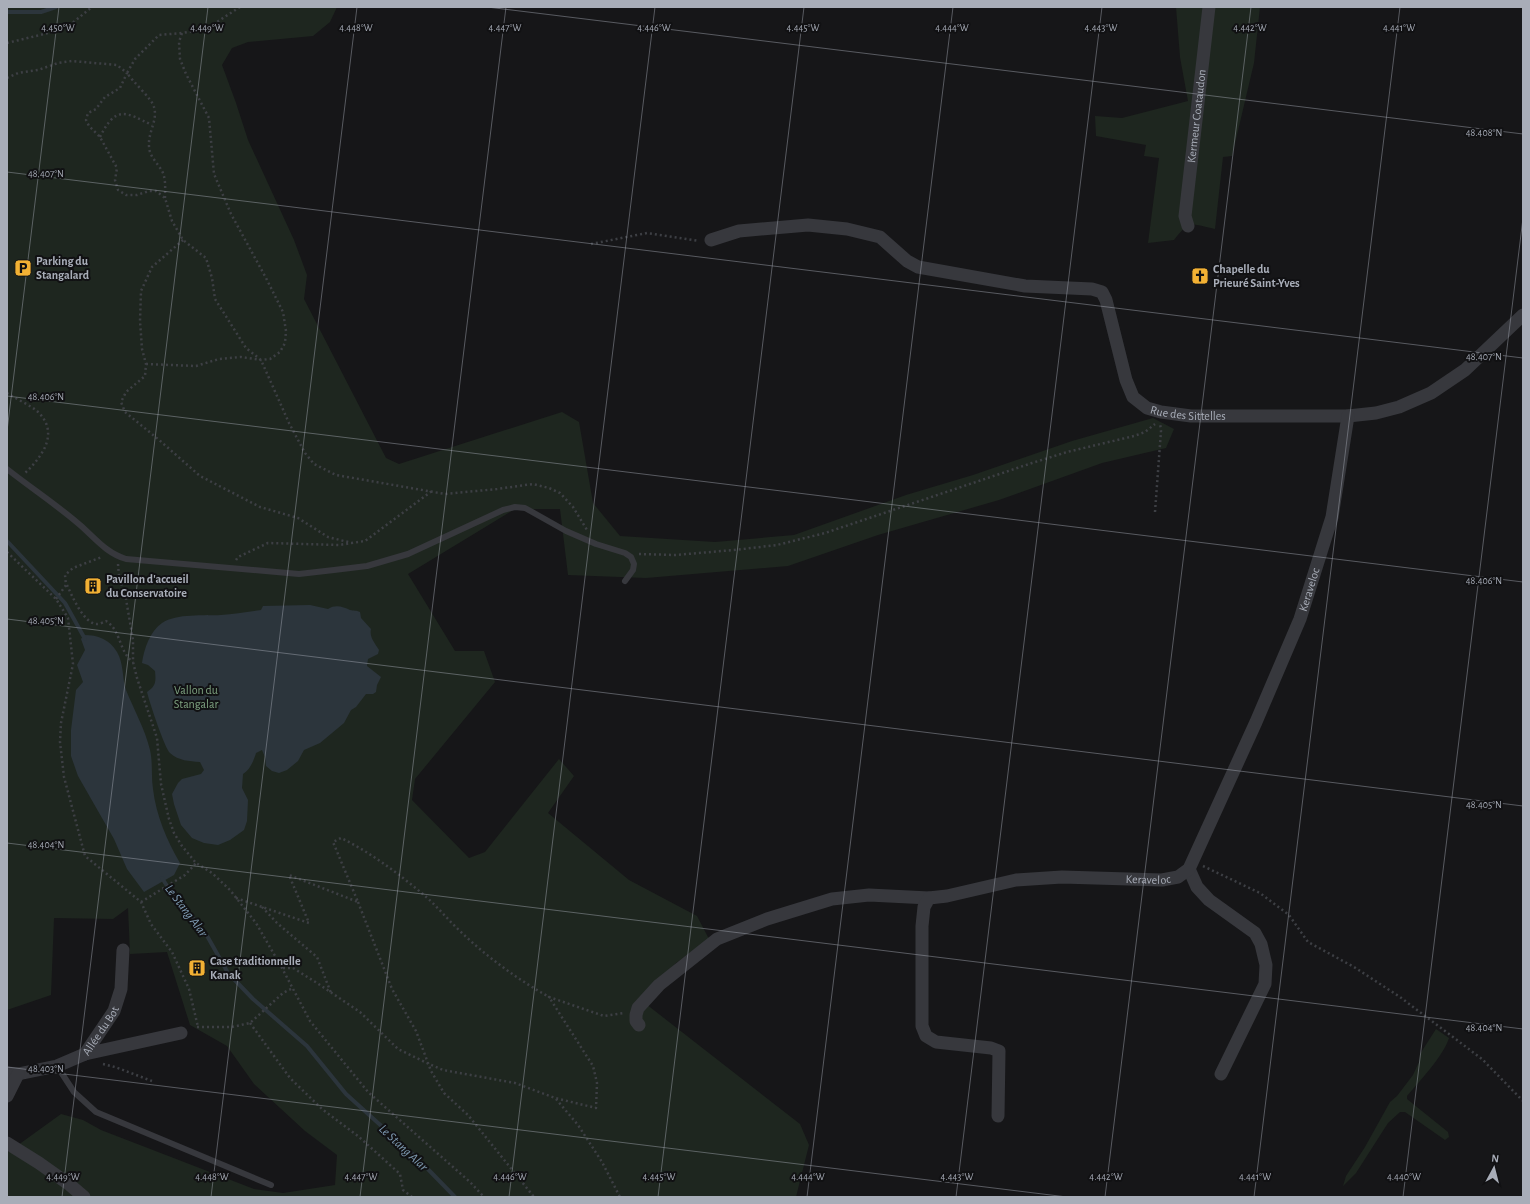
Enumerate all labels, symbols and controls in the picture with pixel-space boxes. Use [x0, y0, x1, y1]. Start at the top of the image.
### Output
text: 4.450°W [41, 23, 75, 33]
text: 4.449°W [190, 23, 224, 33]
text: 4.448°W [339, 23, 373, 33]
text: 4.447°W [489, 23, 522, 33]
text: 4.446°W [637, 23, 671, 33]
text: 4.445°W [787, 23, 820, 33]
text: 4.444°W [935, 23, 969, 33]
text: 4.443°W [1085, 23, 1117, 33]
text: 4.442°W [1233, 23, 1267, 33]
text: 4.441°W [1383, 23, 1415, 33]
street label: Kermeur Coataudon [1185, 69, 1208, 163]
text: 48.408°N [1466, 128, 1502, 138]
text: 48.407°N [28, 169, 64, 179]
place label: Parking du Stangalard [36, 255, 90, 281]
parking icon: Parking du Stangalard [13, 258, 33, 278]
place label: Chapelle du Prieuré Saint-Yves [1213, 263, 1300, 289]
church icon: Chapelle du Prieuré Saint-Yves [1190, 266, 1210, 286]
text: 48.407°N [1466, 352, 1502, 362]
text: 48.406°N [28, 392, 64, 402]
street label: Rue des Sittelles [1149, 403, 1226, 422]
street label: Keraveloc [1297, 566, 1322, 613]
place label: Pavillon d'accueil du Conservatoire [106, 573, 189, 599]
building icon: Pavillon d'accueil du Conservatoire [83, 576, 103, 596]
text: 48.406°N [1466, 576, 1502, 586]
text: 48.405°N [28, 616, 64, 626]
park label: Vallon du Stangalar [174, 684, 218, 710]
text: 48.405°N [1466, 800, 1502, 810]
text: 48.404°N [28, 840, 64, 850]
street label: Keraveloc [1126, 872, 1172, 886]
water label: Le Stang Alar [162, 882, 210, 940]
place label: Case traditionnelle Kanak [210, 955, 301, 981]
building icon: Case traditionnelle Kanak [187, 958, 207, 978]
street label: Allée du Bot [80, 1005, 121, 1057]
text: 48.404°N [1466, 1023, 1502, 1033]
text: 48.403°N [28, 1064, 64, 1074]
water label: Le Stang Alar [376, 1122, 430, 1174]
north arrow [1474, 1148, 1514, 1188]
text: N [1491, 1153, 1500, 1164]
text: 4.449°W [46, 1172, 80, 1182]
text: 4.448°W [195, 1172, 229, 1182]
text: 4.447°W [345, 1172, 378, 1182]
text: 4.446°W [493, 1172, 527, 1182]
text: 4.445°W [643, 1172, 676, 1182]
text: 4.444°W [791, 1172, 825, 1182]
text: 4.443°W [941, 1172, 973, 1182]
text: 4.442°W [1089, 1172, 1123, 1182]
text: 4.441°W [1239, 1172, 1271, 1182]
text: 4.440°W [1387, 1172, 1421, 1182]

